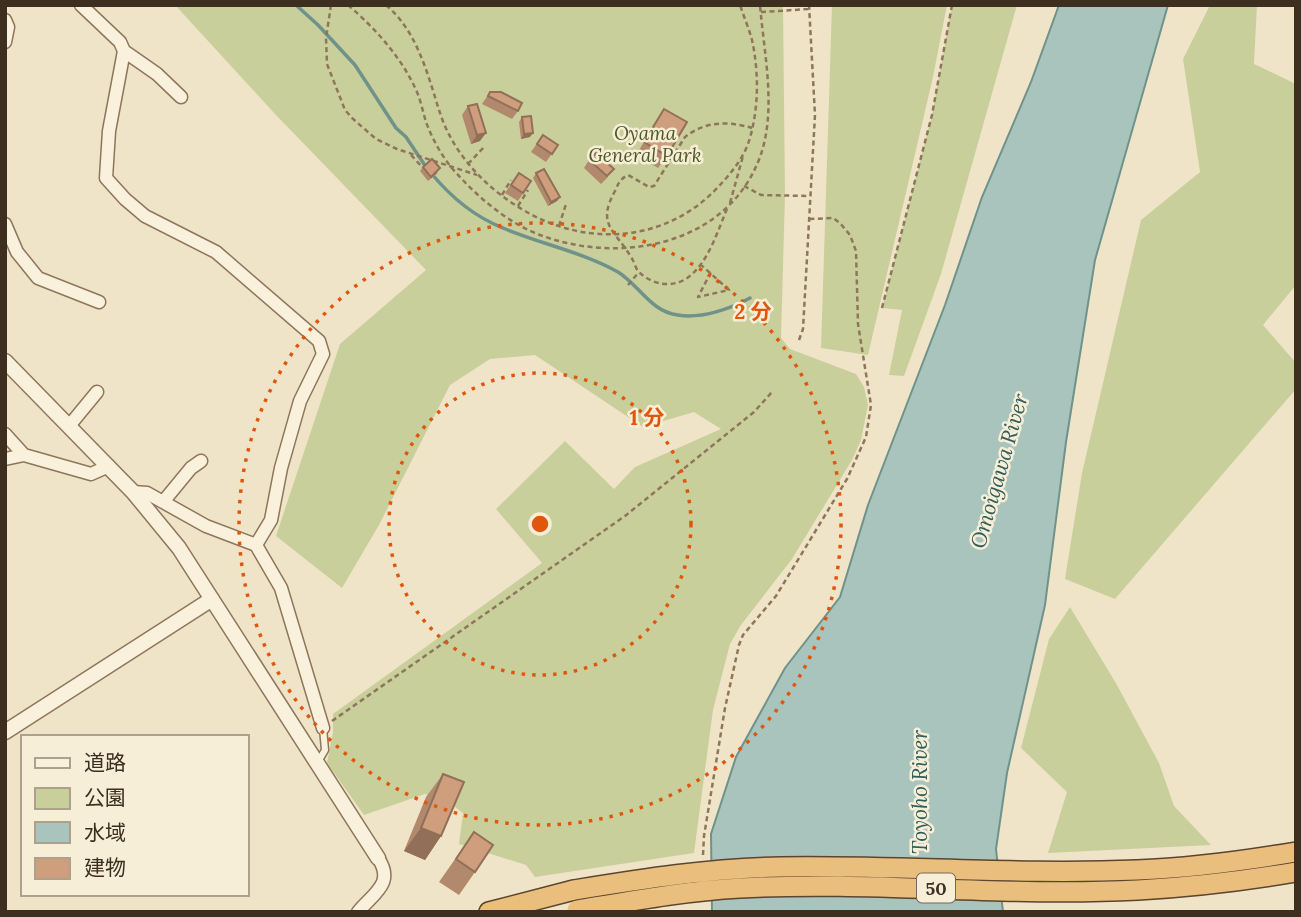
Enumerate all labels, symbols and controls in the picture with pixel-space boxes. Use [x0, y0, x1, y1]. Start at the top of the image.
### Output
park label: Oyama General Park [588, 121, 702, 167]
text: 2 分 [734, 298, 772, 325]
water label: Omoigawa River [964, 390, 1034, 551]
text: 1 分 [629, 404, 665, 431]
centre of rings [528, 512, 552, 536]
water label: Toyoho River [906, 730, 933, 854]
legend [21, 735, 248, 896]
text: 道路 [84, 749, 126, 776]
text: 公園 [84, 784, 126, 811]
text: 水域 [84, 819, 126, 846]
text: 建物 [84, 854, 126, 881]
road number: 50 [917, 874, 955, 903]

